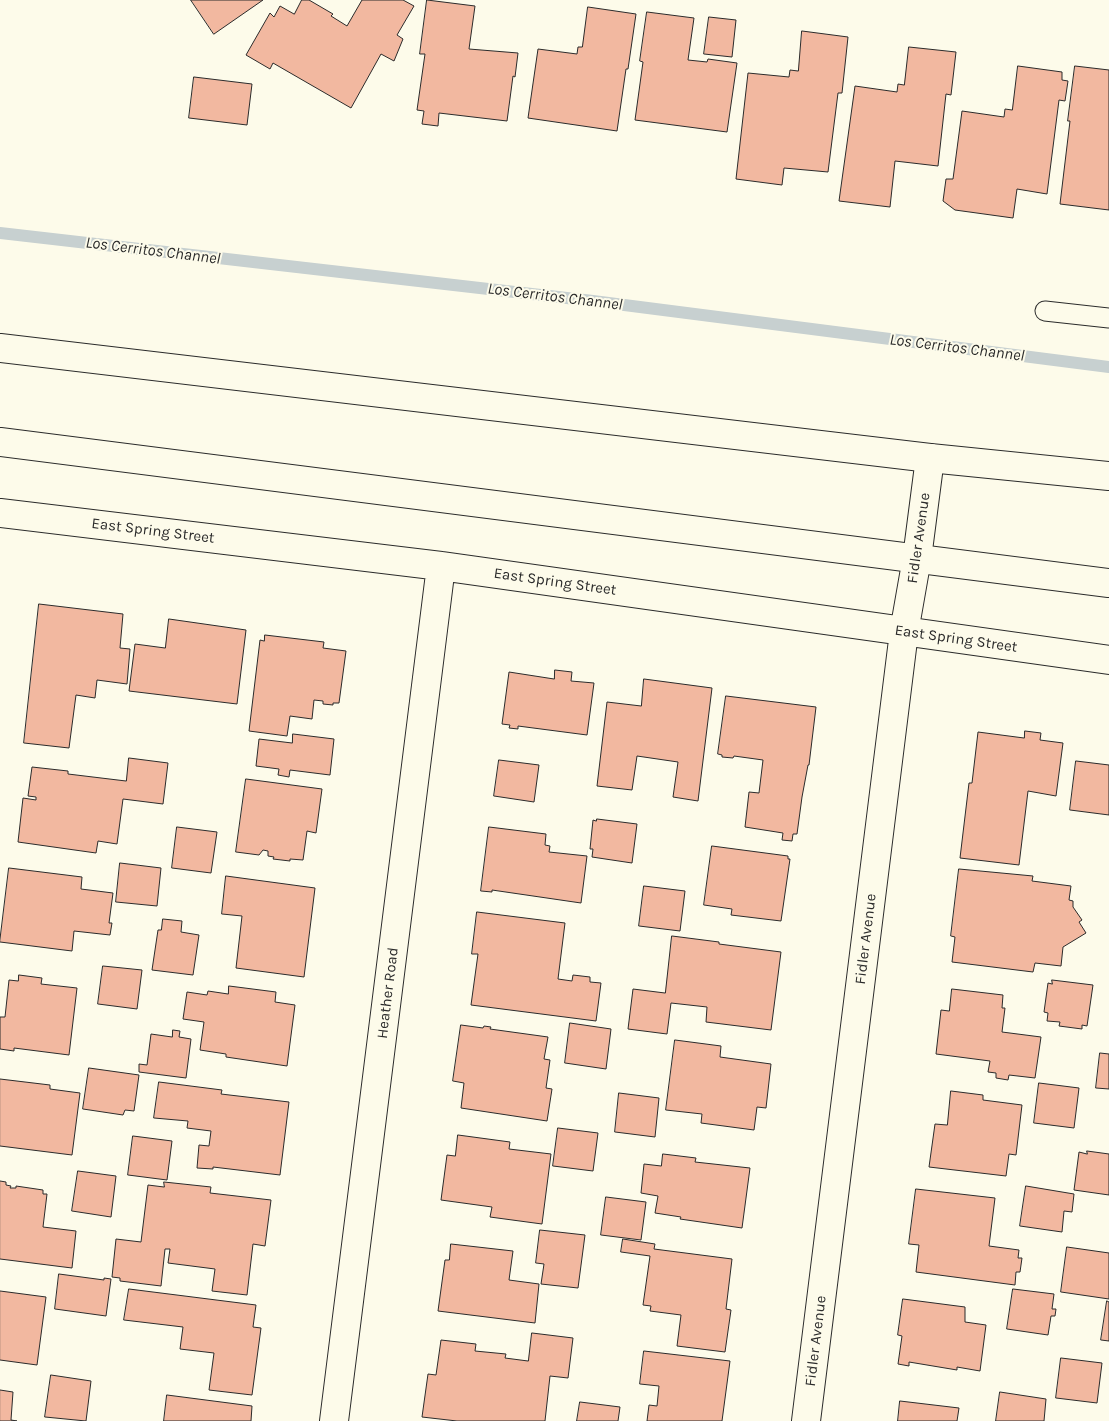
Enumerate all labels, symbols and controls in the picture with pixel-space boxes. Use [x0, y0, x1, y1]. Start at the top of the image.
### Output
water label: Los Cerritos Channel [84, 233, 222, 269]
water label: Los Cerritos Channel [486, 279, 624, 315]
water label: Los Cerritos Channel [888, 330, 1026, 366]
street label: Fidler Avenue [904, 491, 934, 585]
street label: East Spring Street [90, 515, 216, 547]
street label: East Spring Street [492, 564, 618, 600]
street label: East Spring Street [893, 621, 1019, 657]
street label: Fidler Avenue [851, 893, 881, 985]
street label: Heather Road [373, 946, 403, 1040]
street label: Fidler Avenue [801, 1295, 831, 1387]

